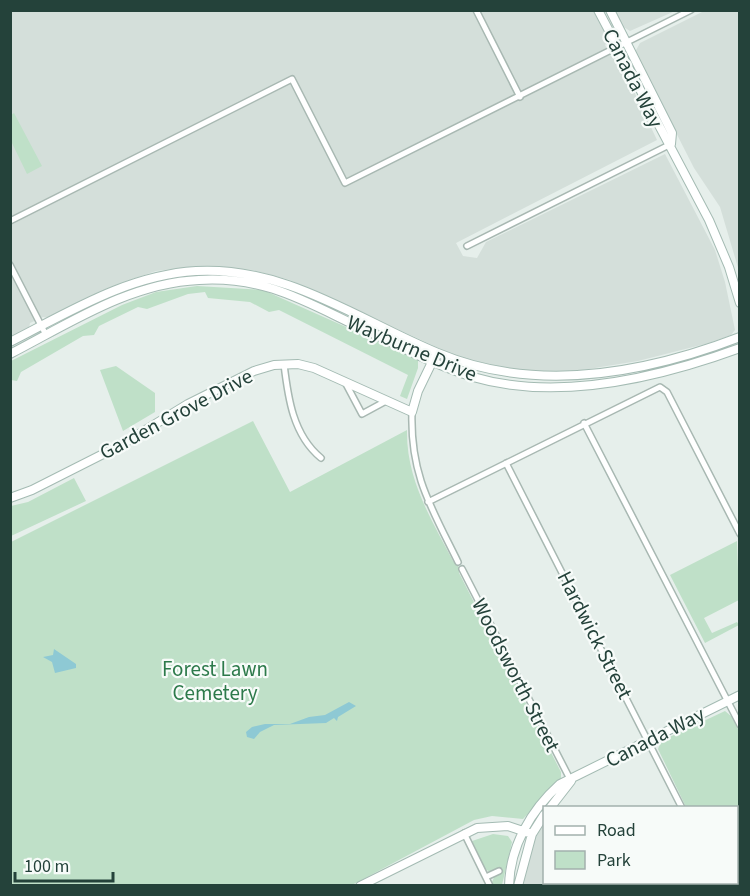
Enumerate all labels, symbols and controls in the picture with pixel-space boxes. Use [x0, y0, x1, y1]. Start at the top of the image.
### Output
street label: Canada Way [595, 23, 671, 133]
street label: Wayburne Drive [342, 307, 482, 389]
street label: Garden Grove Drive [94, 361, 258, 467]
street label: Hardwick Street [550, 566, 640, 704]
street label: Woodsworth Street [464, 593, 568, 757]
park label: Forest Lawn Cemetery [162, 654, 268, 708]
street label: Canada Way [600, 699, 710, 775]
legend [543, 806, 738, 884]
text: Road [597, 818, 636, 843]
scale bar [15, 845, 112, 883]
text: Park [597, 848, 631, 873]
text: 100 m [24, 854, 69, 879]

